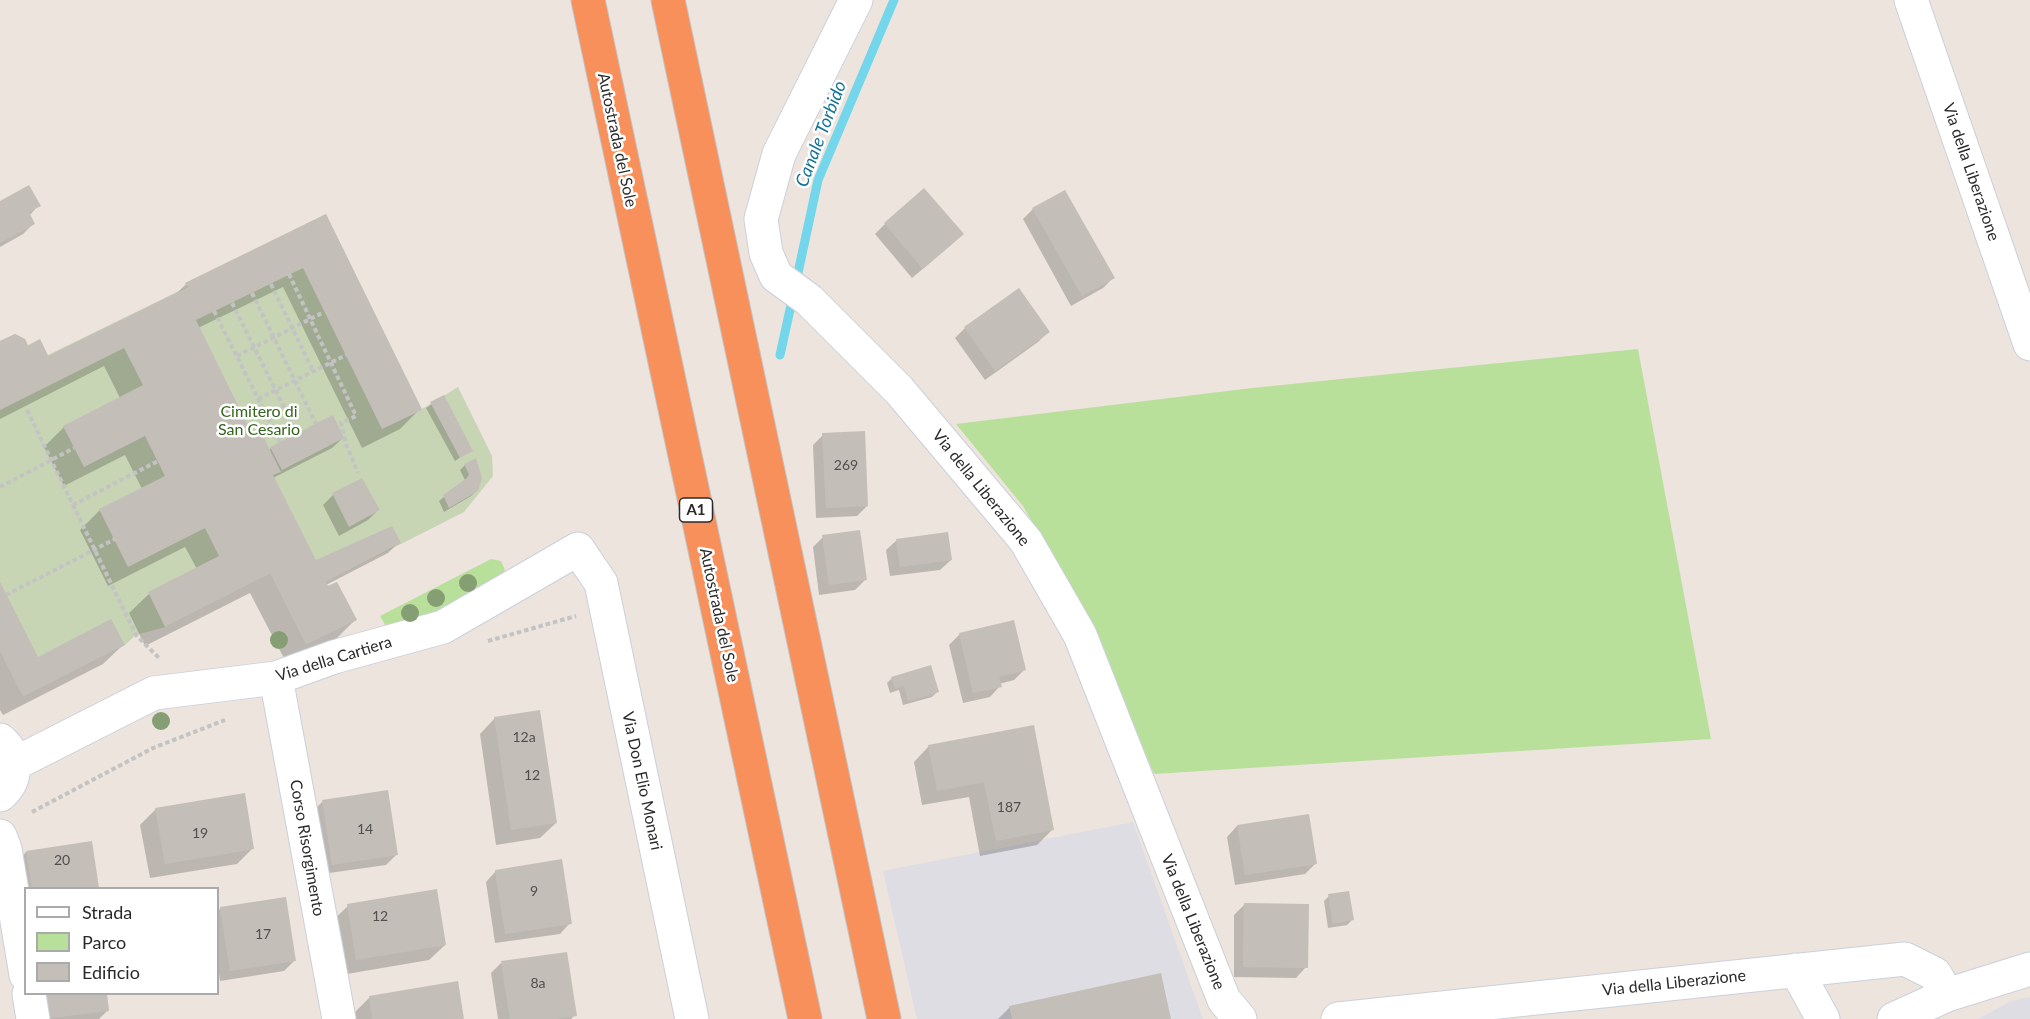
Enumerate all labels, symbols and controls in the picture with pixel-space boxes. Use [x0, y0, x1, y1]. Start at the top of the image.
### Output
street label: Autostrada del Sole [593, 71, 641, 209]
water label: Canale Torbido [791, 78, 851, 190]
street label: Via della Liberazione [1938, 101, 2004, 243]
park label: Cimitero di San Cesario [218, 402, 300, 440]
street label: Via della Liberazione [928, 426, 1034, 550]
house number: 269 [834, 457, 858, 473]
road number: A1 [680, 498, 712, 522]
street label: Autostrada del Sole [695, 546, 743, 684]
street label: Via della Cartiera [274, 632, 394, 686]
street label: Via Don Elio Monari [618, 710, 666, 852]
house number: 12a [512, 729, 536, 745]
house number: 12 [524, 767, 540, 783]
street label: Corso Risorgimento [286, 778, 328, 918]
house number: 187 [997, 799, 1021, 815]
house number: 14 [357, 821, 373, 837]
house number: 19 [192, 825, 208, 841]
street label: Via della Liberazione [1157, 851, 1229, 993]
house number: 20 [54, 852, 70, 868]
house number: 9 [530, 883, 538, 899]
legend [24, 887, 219, 995]
text: Strada [82, 901, 132, 923]
house number: 12 [372, 908, 388, 924]
house number: 17 [255, 926, 271, 942]
text: Parco [82, 931, 126, 953]
text: Edificio [82, 961, 140, 983]
street label: Via della Liberazione [1601, 966, 1747, 1000]
house number: 8a [530, 975, 546, 991]

